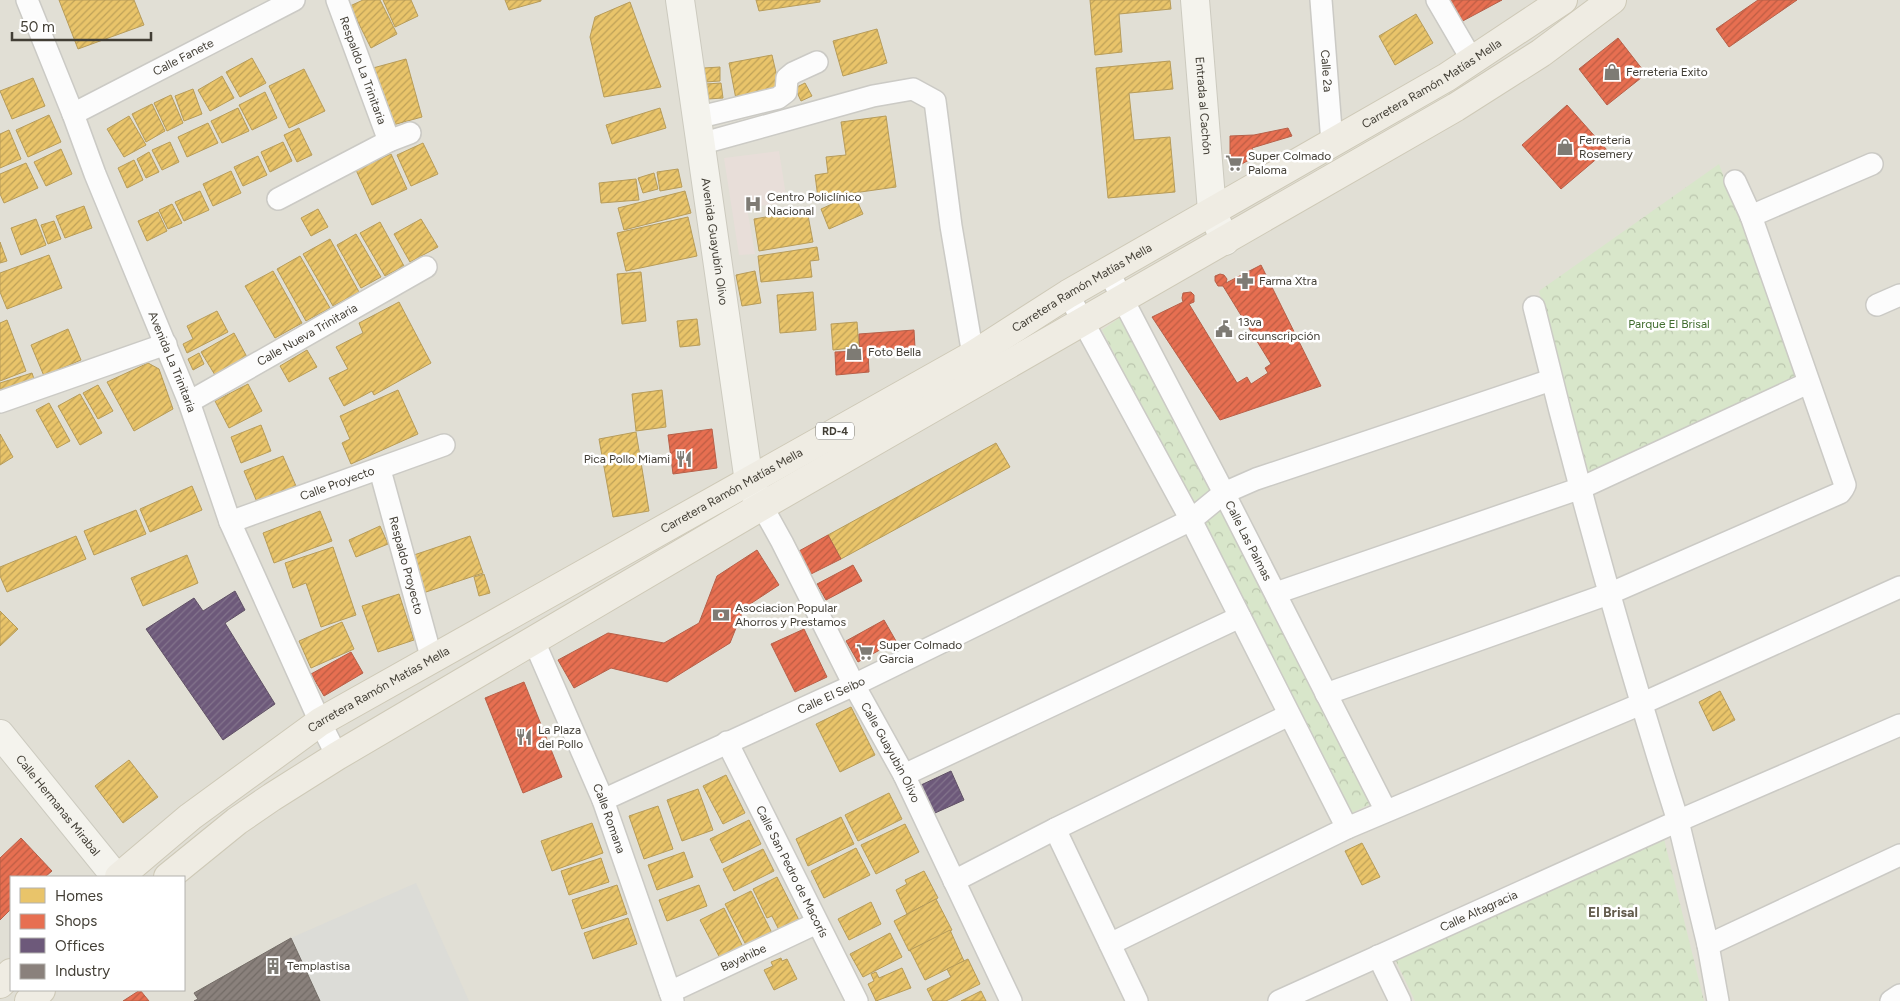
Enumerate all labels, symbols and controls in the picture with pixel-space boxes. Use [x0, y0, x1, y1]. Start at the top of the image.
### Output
scale bar [12, 10, 151, 42]
street label: Respaldo La Trinitaria [337, 15, 389, 126]
text: 50 m [20, 18, 55, 36]
street label: Calle Fanete [150, 35, 216, 79]
street label: Carretera Ramón Matías Mella [1359, 36, 1504, 131]
street label: Calle 2a [1318, 49, 1335, 92]
street label: Entrada al Cachón [1193, 56, 1214, 155]
shop icon: Ferreteria Exito [1602, 62, 1622, 82]
place label: Ferreteria Exito [1626, 65, 1708, 79]
place label: Ferreteria Rosemery [1579, 133, 1633, 161]
shop icon: Ferreteria Rosemery [1555, 137, 1575, 157]
place label: Super Colmado Paloma [1248, 149, 1331, 177]
supermarket icon: Super Colmado Paloma [1224, 153, 1244, 173]
street label: Avenida Guayubín Olivo [699, 177, 731, 306]
place label: Centro Policlínico Nacional [767, 190, 862, 218]
hospital icon: Centro Policlínico Nacional [743, 194, 763, 214]
street label: Carretera Ramón Matías Mella [1009, 241, 1154, 335]
pharmacy icon: Farma Xtra [1235, 271, 1255, 291]
place label: Farma Xtra [1259, 274, 1317, 288]
street label: Calle Nueva Trinitaria [254, 301, 360, 369]
street label: Avenida La Trinitaria [145, 309, 199, 414]
place label: 13va circunscripción [1238, 315, 1320, 343]
park label: Parque El Brisal [1628, 317, 1710, 331]
public building icon: 13va circunscripción [1214, 319, 1234, 339]
shop icon: Foto Bella [844, 342, 864, 362]
place label: Foto Bella [868, 345, 921, 359]
road number: RD-4 [816, 422, 854, 440]
street label: Carretera Ramón Matías Mella [658, 445, 805, 536]
restaurant icon: Pica Pollo Miami [674, 449, 694, 469]
place label: Pica Pollo Miami [584, 452, 670, 466]
street label: Calle Proyecto [298, 464, 376, 503]
street label: Calle Las Palmas [1222, 498, 1275, 583]
street label: Respaldo Proyecto [386, 515, 426, 616]
place label: Asociacion Popular Ahorros y Prestamos [735, 601, 847, 629]
bank icon: Asociacion Popular Ahorros y Prestamos [711, 605, 731, 625]
place label: Super Colmado Garcia [879, 638, 962, 666]
supermarket icon: Super Colmado Garcia [855, 642, 875, 662]
street label: Carretera Ramón Matías Mella [305, 644, 452, 735]
street label: Calle El Seibo [795, 674, 867, 717]
street label: Calle Guayubin Olivo [858, 700, 923, 805]
place label: La Plaza del Pollo [538, 723, 583, 751]
restaurant icon: La Plaza del Pollo [514, 727, 534, 747]
street label: Calle Hermanas Mirabal [13, 752, 103, 859]
street label: Calle Romana [590, 781, 628, 855]
street label: Calle San Pedro de Macorís [753, 803, 831, 940]
legend [10, 876, 185, 991]
text: Homes [55, 887, 103, 905]
street label: Calle Altagracia [1438, 887, 1520, 935]
district label: El Brisal [1588, 904, 1638, 921]
text: Shops [55, 912, 97, 930]
text: Offices [55, 937, 105, 955]
street label: Bayahibe [718, 941, 769, 974]
building icon: Templastisa [263, 956, 283, 976]
place label: Templastisa [287, 959, 350, 973]
text: Industry [55, 962, 110, 980]

